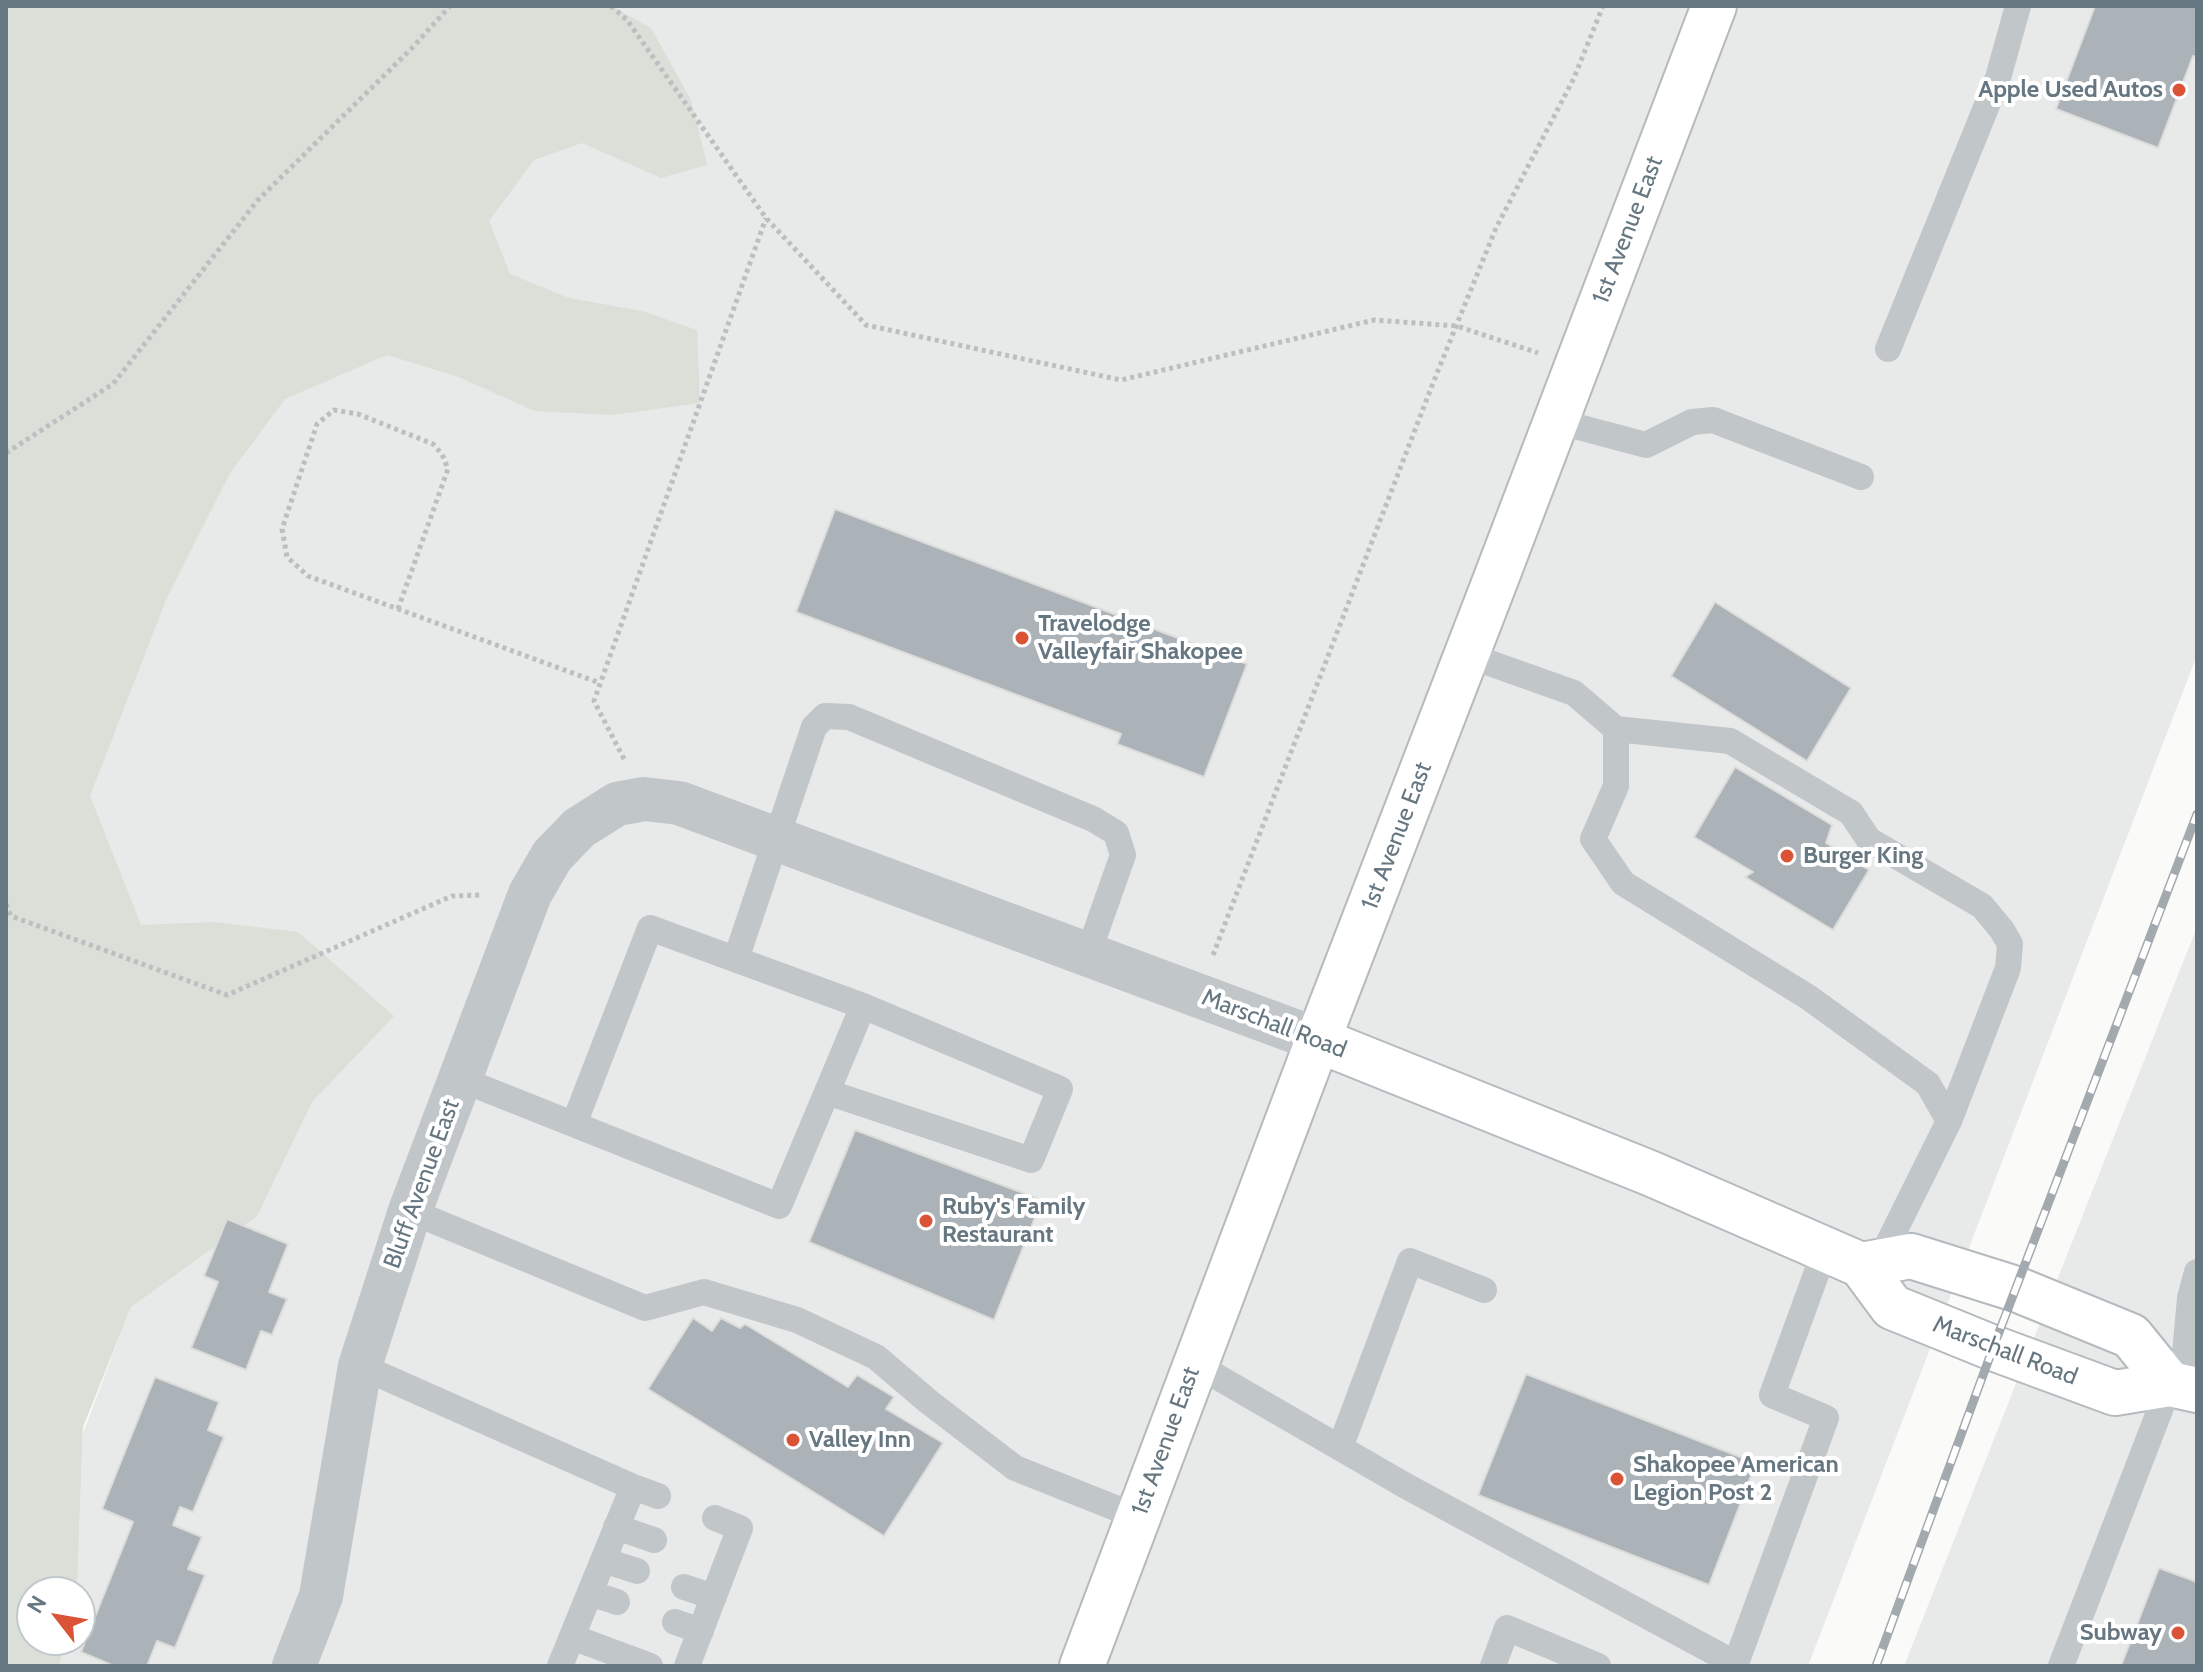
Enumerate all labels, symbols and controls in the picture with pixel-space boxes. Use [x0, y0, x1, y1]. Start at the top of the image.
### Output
place label: Apple Used Autos [1978, 76, 2163, 104]
marker: Apple Used Autos [2170, 81, 2188, 99]
street label: 1st Avenue East [1587, 152, 1669, 308]
place label: Travelodge Valleyfair Shakopee [1038, 610, 1243, 666]
marker: Travelodge Valleyfair Shakopee [1013, 629, 1031, 647]
street label: 1st Avenue East [1356, 758, 1438, 914]
place label: Burger King [1803, 842, 1923, 870]
marker: Burger King [1778, 847, 1796, 865]
street label: Marschall Road [1198, 983, 1350, 1065]
street label: Bluff Avenue East [378, 1095, 466, 1273]
place label: Ruby's Family Restaurant [942, 1193, 1085, 1249]
marker: Ruby's Family Restaurant [917, 1212, 935, 1230]
street label: Marschall Road [1929, 1310, 2081, 1392]
street label: 1st Avenue East [1126, 1363, 1206, 1519]
place label: Valley Inn [809, 1426, 911, 1454]
marker: Valley Inn [784, 1431, 802, 1449]
place label: Shakopee American Legion Post 2 [1633, 1451, 1839, 1507]
marker: Shakopee American Legion Post 2 [1608, 1470, 1626, 1488]
north arrow [16, 1576, 96, 1656]
text: N [21, 1591, 52, 1618]
place label: Subway [2080, 1619, 2162, 1647]
marker: Subway [2169, 1624, 2187, 1642]

